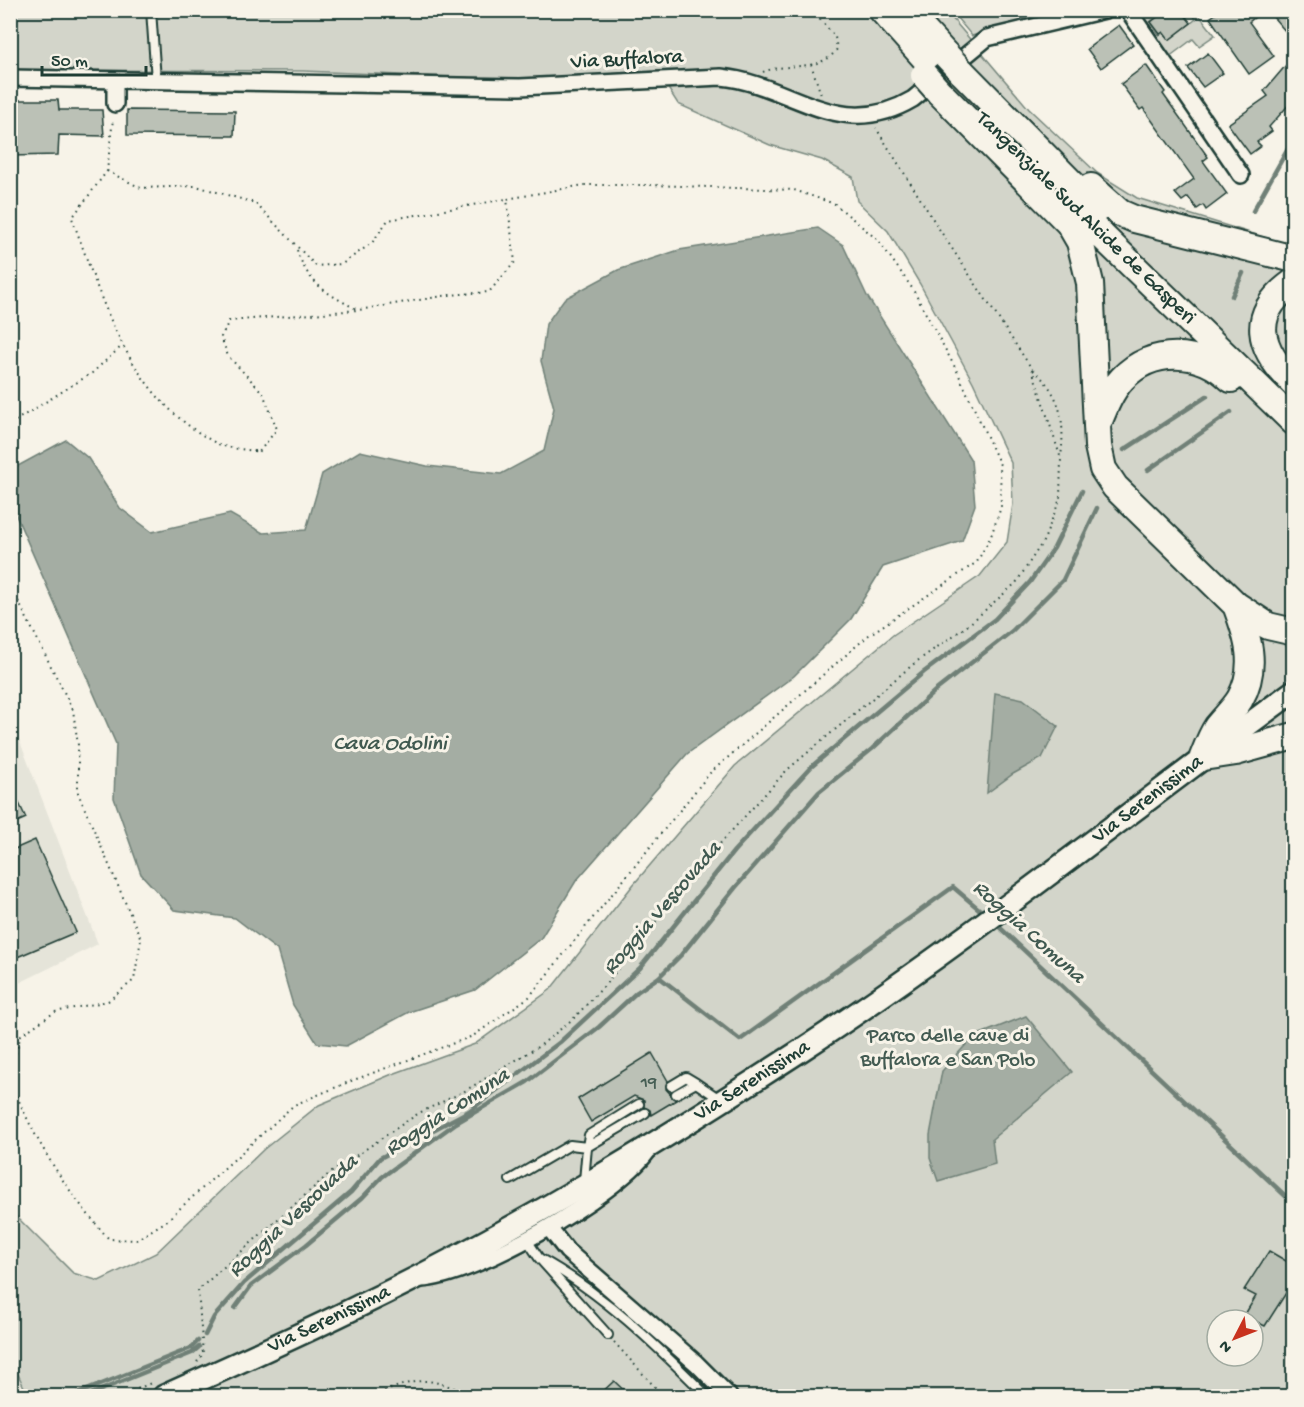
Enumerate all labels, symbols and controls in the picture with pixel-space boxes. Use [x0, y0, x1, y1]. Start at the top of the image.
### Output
scale bar [42, 39, 146, 77]
street label: Via Buffalora [569, 46, 685, 76]
text: 50 m [51, 52, 88, 73]
street label: Tangenziale Sud Alcide de Gasperi [969, 107, 1200, 331]
water label: Cava Odolini [333, 732, 449, 758]
street label: Via Serenissima [1087, 749, 1210, 850]
water label: Roggia Vescovada [598, 836, 729, 981]
water label: Roggia Comuna [966, 876, 1091, 991]
park label: Parco delle cave di Buffalora e San Polo [860, 1025, 1036, 1074]
street label: Via Serenissima [689, 1034, 816, 1128]
water label: Roggia Comuna [381, 1062, 516, 1163]
house number: 19 [640, 1073, 657, 1094]
water label: Roggia Vescovada [224, 1149, 366, 1284]
street label: Via Serenissima [263, 1279, 396, 1360]
north arrow [1205, 1308, 1265, 1368]
text: N [1216, 1335, 1237, 1356]

